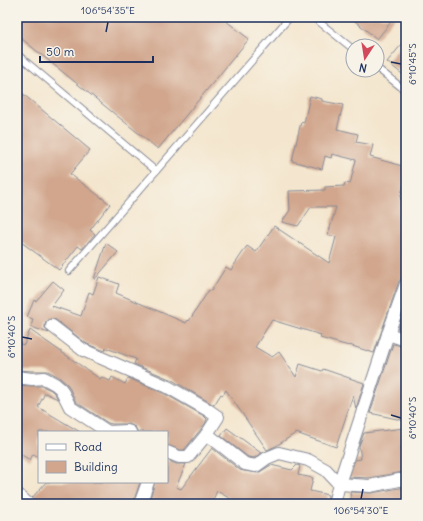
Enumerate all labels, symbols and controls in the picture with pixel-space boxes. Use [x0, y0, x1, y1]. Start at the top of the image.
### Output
text: 106°54'35"E [81, 4, 135, 17]
scale bar [40, 38, 153, 64]
north arrow [345, 38, 385, 78]
text: 6°10'45"S [406, 43, 419, 85]
text: 50 m [46, 44, 75, 59]
text: N [358, 60, 368, 75]
text: 6°10'40"S [5, 315, 18, 358]
text: 6°10'40"S [406, 396, 419, 439]
legend [38, 431, 168, 483]
text: Road [74, 439, 102, 454]
text: Building [74, 459, 118, 474]
text: 106°54'30"E [334, 504, 388, 517]

